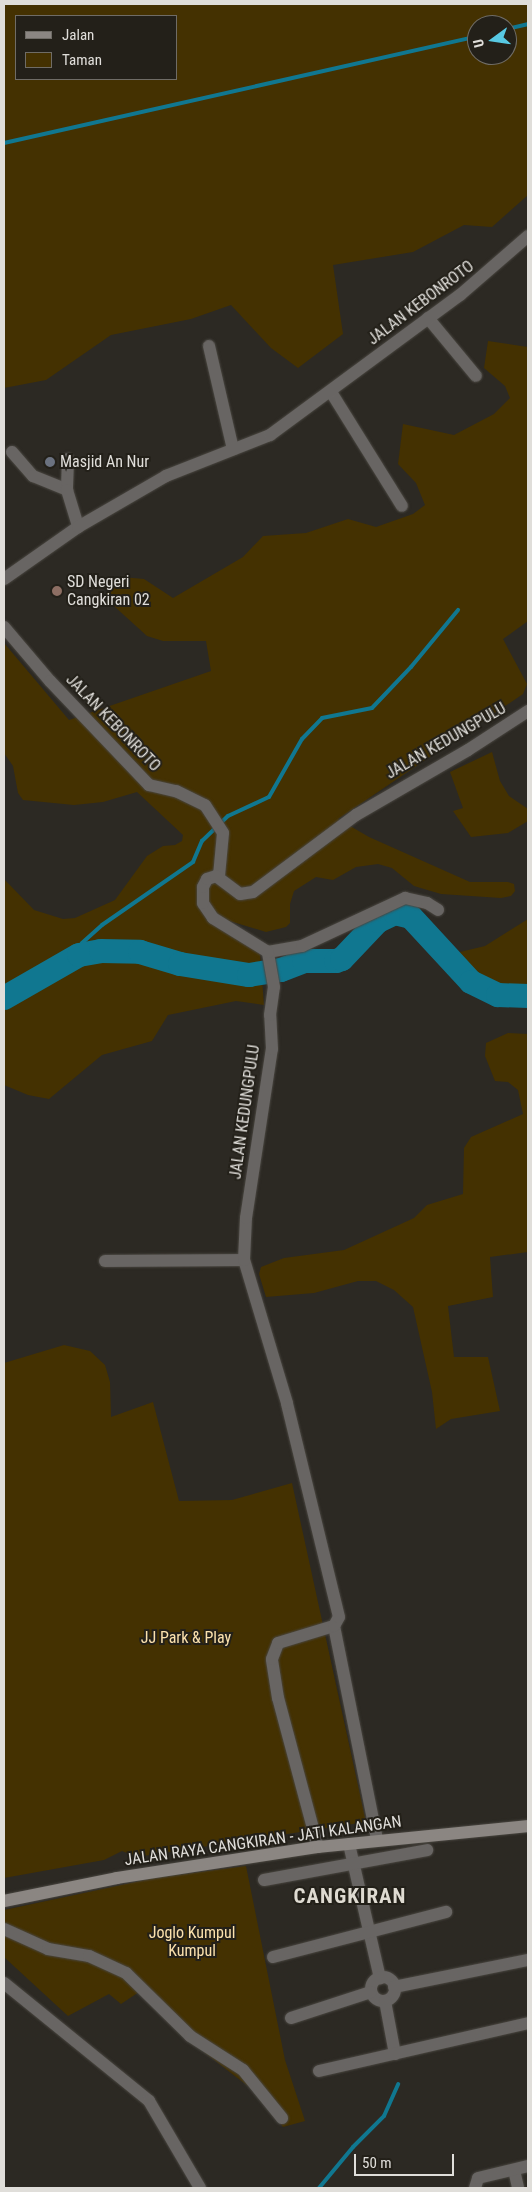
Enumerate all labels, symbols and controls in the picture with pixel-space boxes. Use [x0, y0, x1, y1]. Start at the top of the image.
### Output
legend [15, 15, 178, 80]
north arrow [467, 15, 517, 65]
text: Jalan [62, 26, 94, 44]
text: U [470, 38, 487, 49]
text: Taman [62, 51, 102, 69]
street label: JALAN KEBONROTO [364, 257, 478, 349]
place label: Masjid An Nur [60, 452, 149, 472]
marker: Masjid An Nur [44, 456, 56, 468]
place label: SD Negeri Cangkiran 02 [67, 572, 150, 610]
marker: SD Negeri Cangkiran 02 [51, 585, 63, 597]
street label: JALAN KEBONROTO [62, 670, 164, 776]
street label: JALAN KEDUNGPULU [383, 699, 509, 783]
street label: JALAN KEDUNGPULU [226, 1044, 264, 1180]
park label: JJ Park & Play [141, 1628, 231, 1648]
street label: JALAN RAYA CANGKIRAN - JATI KALANGAN [123, 1812, 403, 1870]
district label: CANGKIRAN [292, 1883, 408, 1909]
park label: Joglo Kumpul Kumpul [149, 1923, 235, 1961]
scale bar [357, 2144, 457, 2176]
text: 50 m [362, 2154, 392, 2172]

